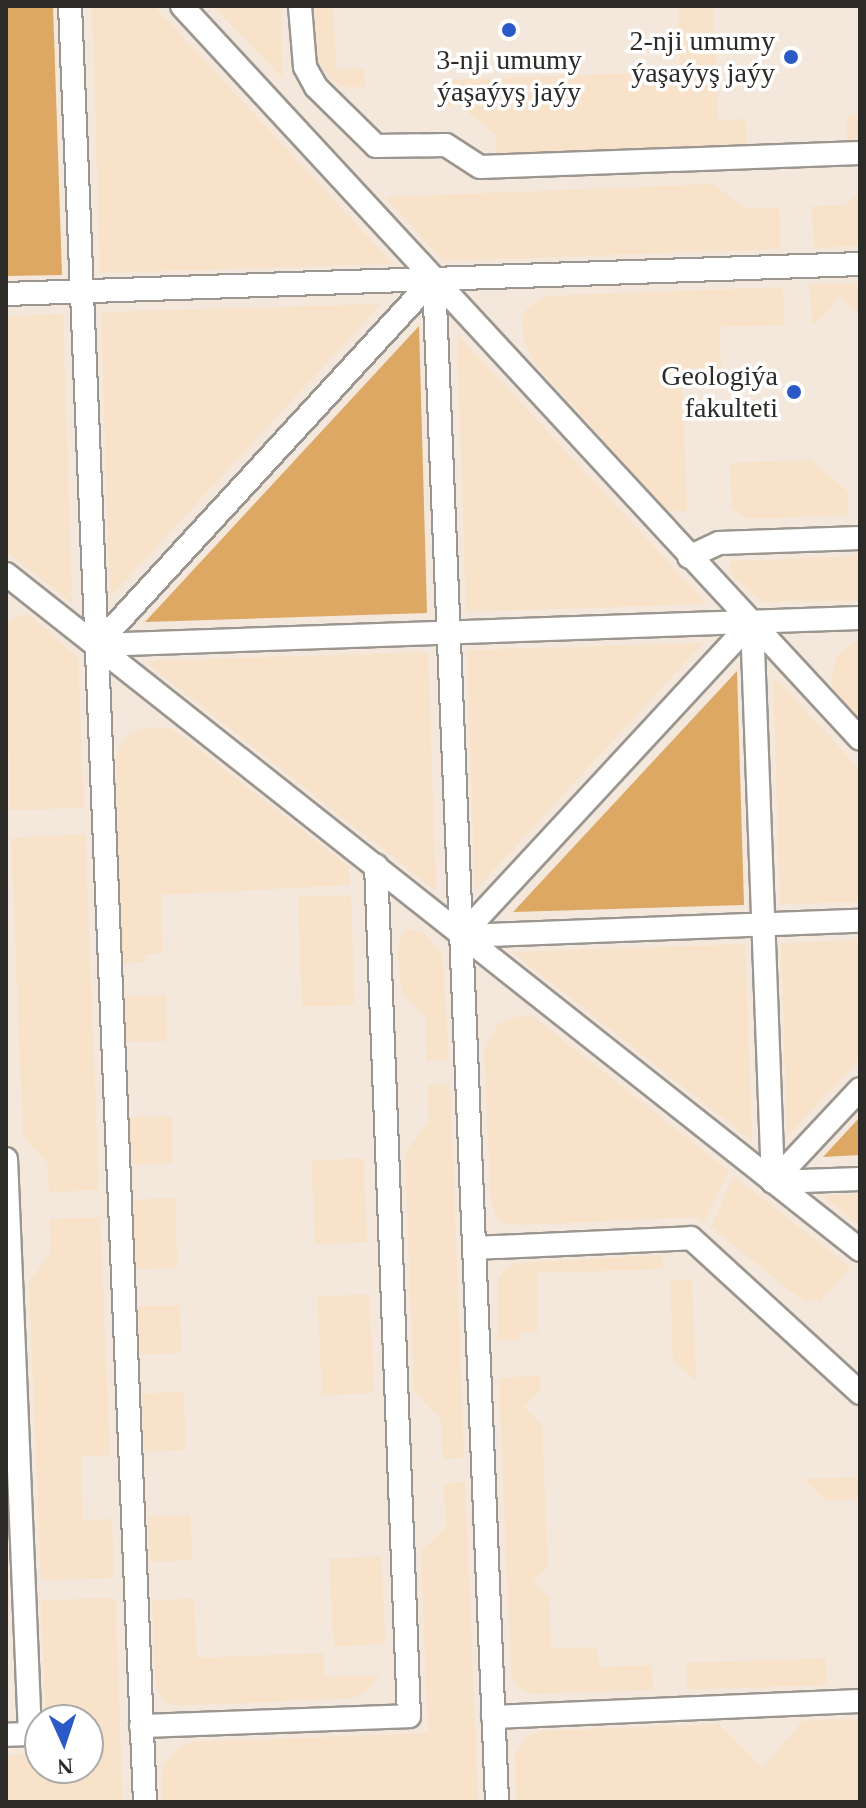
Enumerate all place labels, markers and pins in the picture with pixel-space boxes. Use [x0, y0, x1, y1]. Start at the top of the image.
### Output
marker: 3-nji umumy ýaşaýyş jaýy [500, 21, 518, 39]
place label: 2-nji umumy ýaşaýyş jaýy [630, 24, 775, 90]
place label: 3-nji umumy ýaşaýyş jaýy [436, 43, 582, 109]
marker: 2-nji umumy ýaşaýyş jaýy [782, 48, 800, 66]
place label: Geologiýa fakulteti [661, 359, 778, 425]
marker: Geologiýa fakulteti [785, 383, 803, 401]

